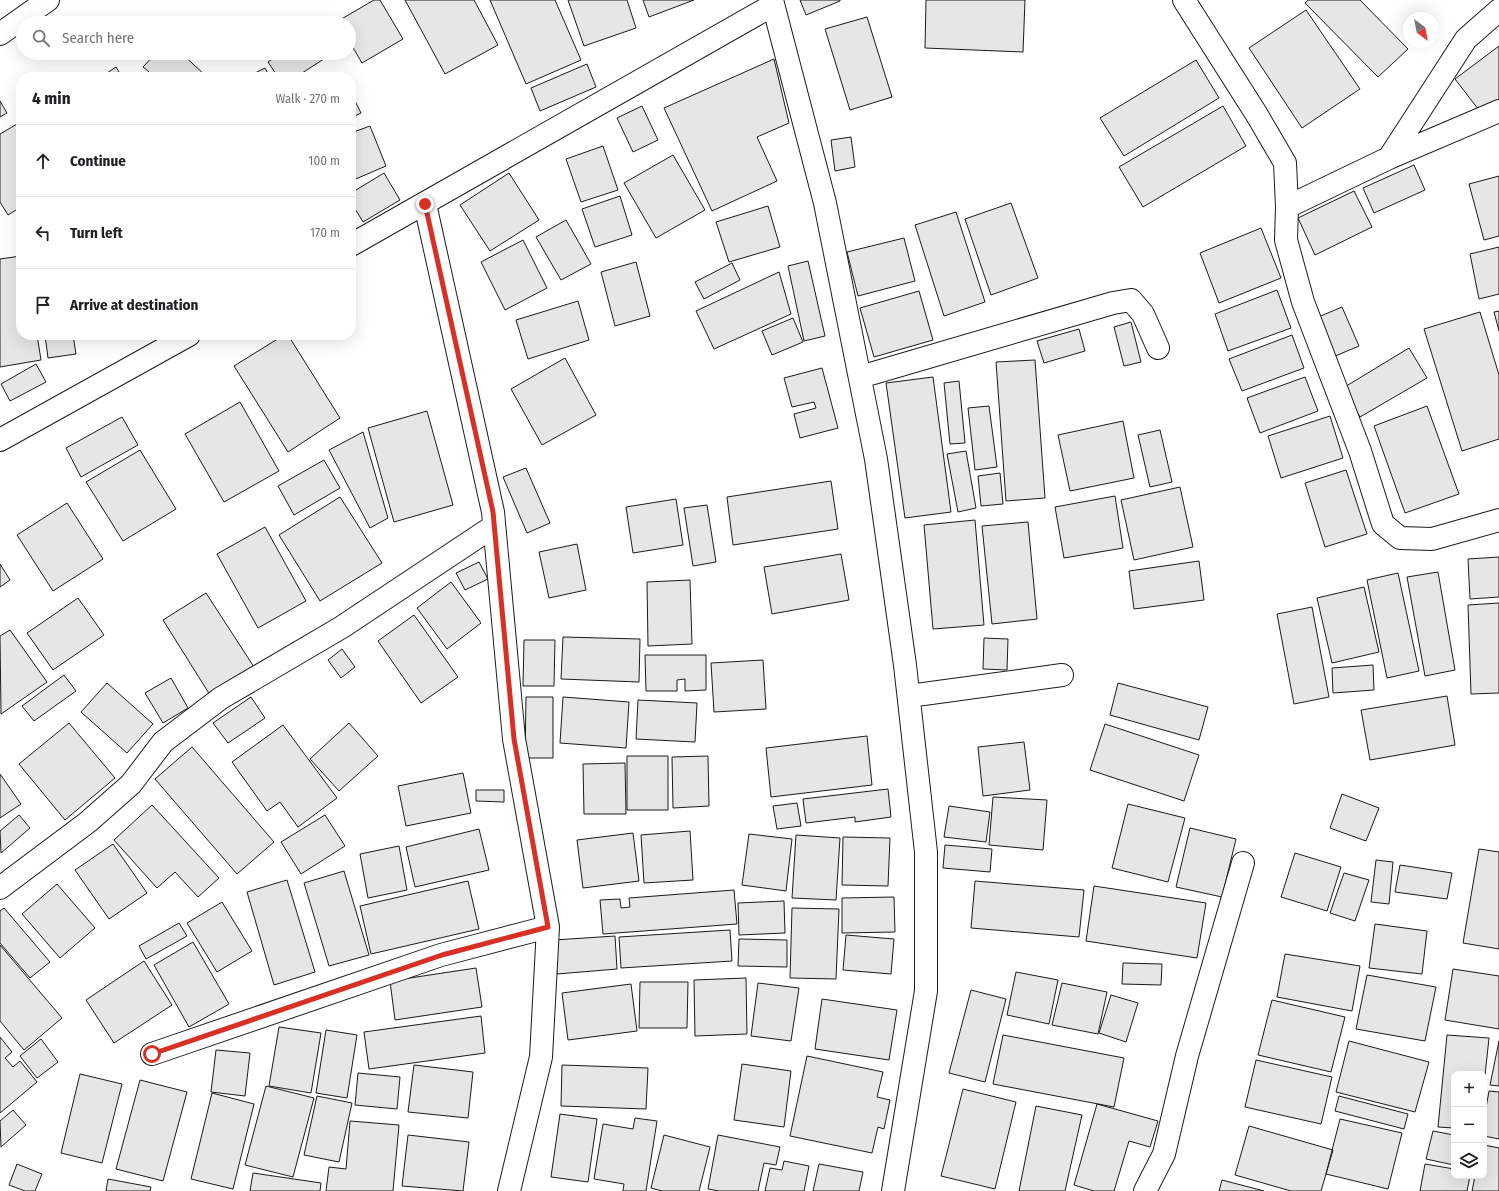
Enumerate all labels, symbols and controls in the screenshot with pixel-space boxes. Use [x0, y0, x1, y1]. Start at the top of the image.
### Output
north arrow [1403, 12, 1439, 48]
search box [16, 16, 356, 60]
icon: search [30, 27, 52, 49]
text: Search here [62, 29, 134, 47]
text: 4 min [32, 88, 71, 109]
text: Walk · 270 m [275, 91, 340, 106]
icon: ahead [32, 150, 54, 172]
text: Continue [70, 152, 126, 170]
text: 100 m [308, 153, 340, 168]
route end [416, 195, 434, 213]
icon: left [32, 222, 54, 244]
text: Turn left [70, 224, 123, 242]
text: 170 m [310, 225, 340, 240]
icon: arrive [32, 294, 54, 316]
text: Arrive at destination [70, 296, 198, 314]
route start [143, 1045, 161, 1063]
map controls [1451, 1071, 1487, 1179]
button: + [1451, 1071, 1487, 1107]
button: − [1451, 1107, 1487, 1143]
button: layers [1451, 1143, 1487, 1179]

